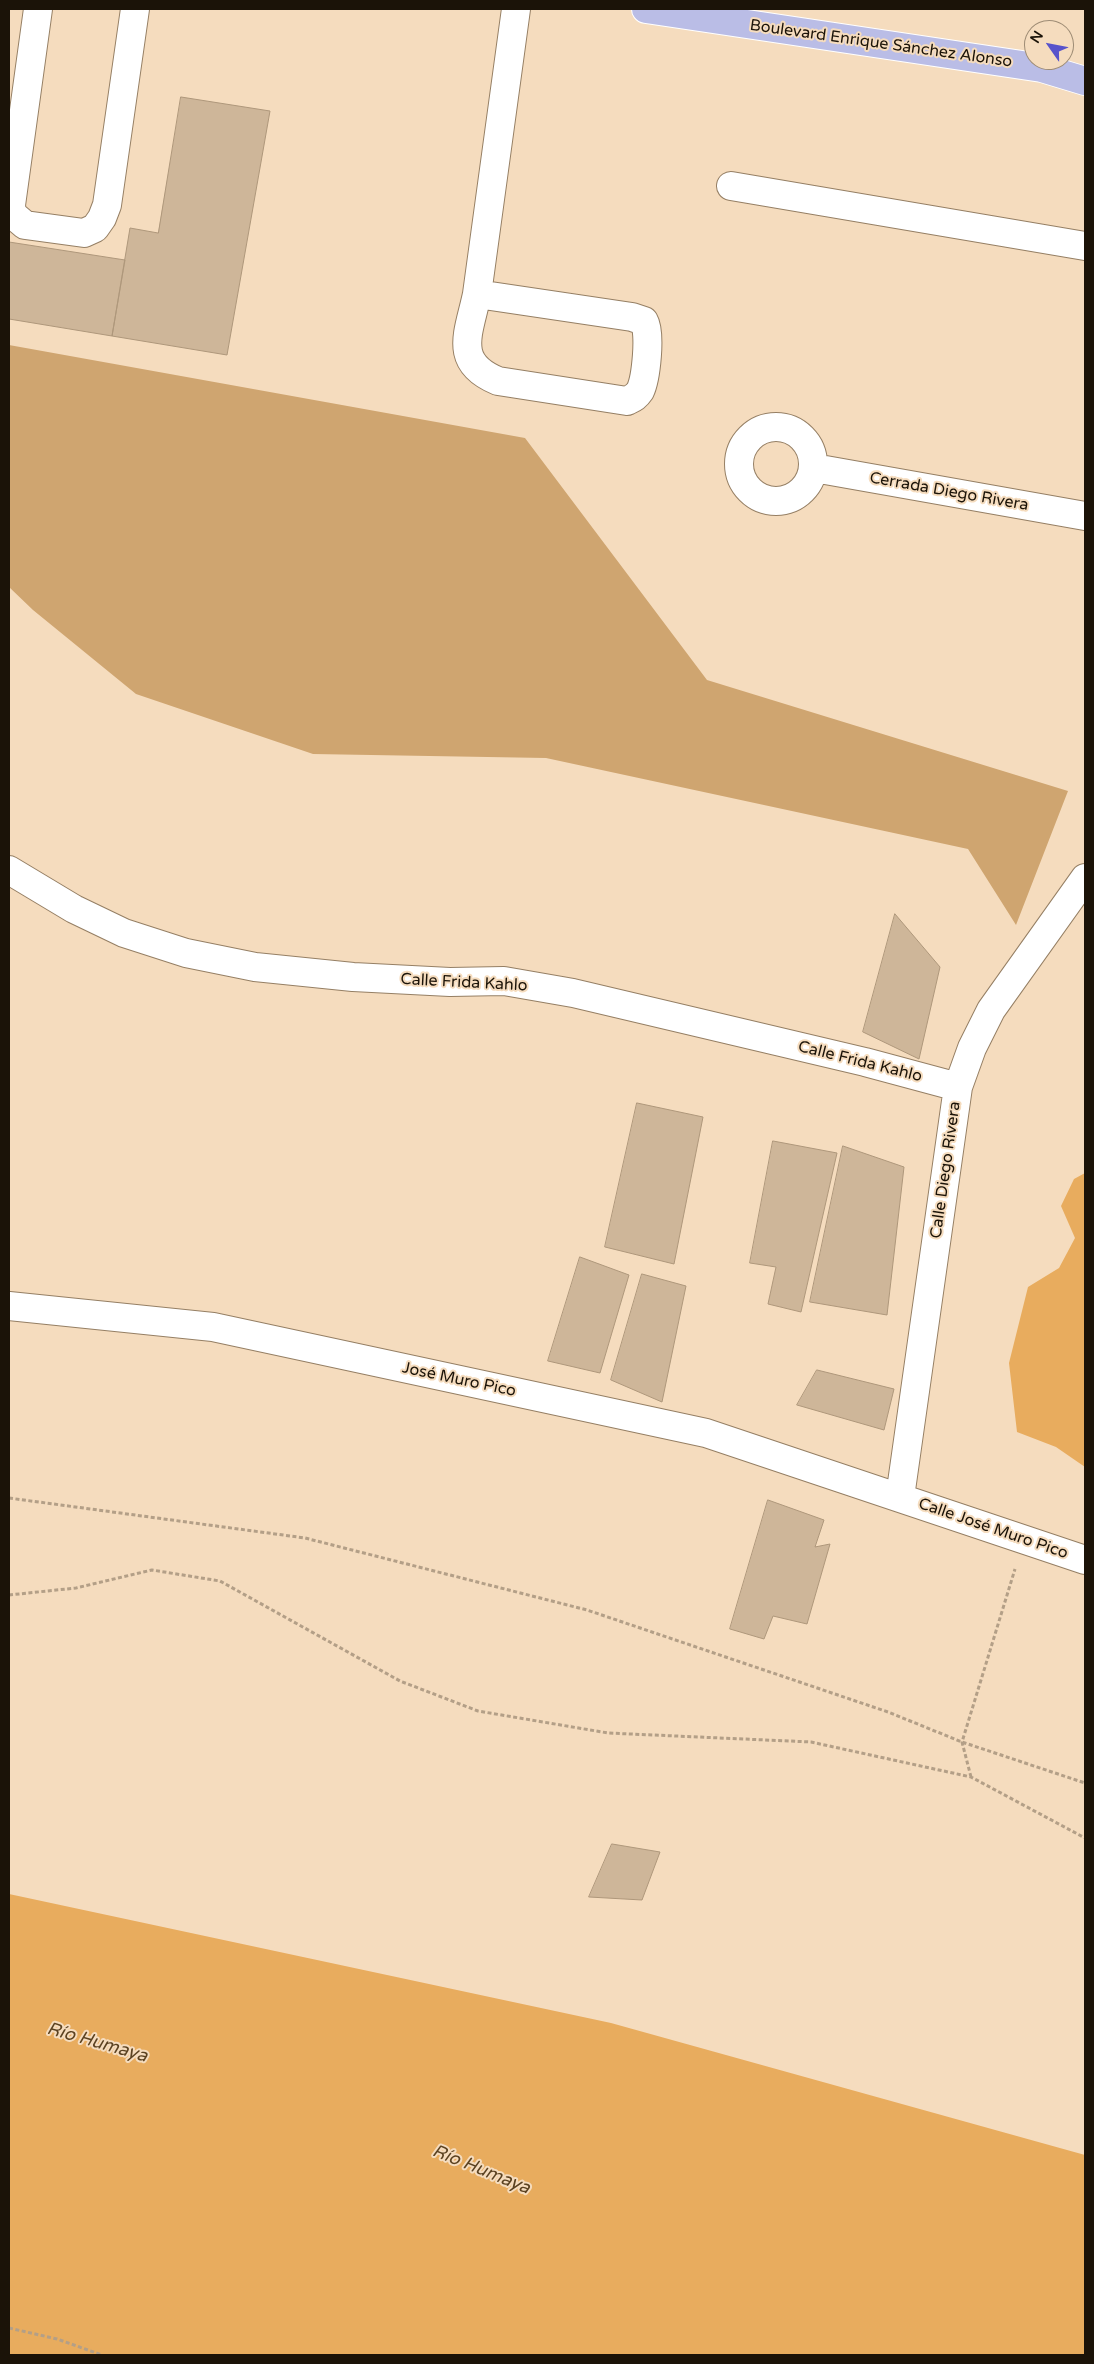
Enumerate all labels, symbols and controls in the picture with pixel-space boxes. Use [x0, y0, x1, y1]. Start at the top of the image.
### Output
street label: Boulevard Enrique Sánchez Alonso [749, 16, 1013, 72]
north arrow [1024, 20, 1074, 70]
text: N [1027, 28, 1047, 46]
street label: Cerrada Diego Rivera [868, 469, 1030, 515]
street label: Calle Frida Kahlo [400, 970, 528, 996]
street label: Calle Frida Kahlo [796, 1037, 924, 1087]
street label: Calle Diego Rivera [927, 1100, 965, 1240]
street label: José Muro Pico [400, 1359, 518, 1401]
street label: Calle José Muro Pico [916, 1494, 1070, 1564]
water label: Río Humaya [44, 2018, 150, 2068]
water label: Río Humaya [429, 2141, 533, 2199]

